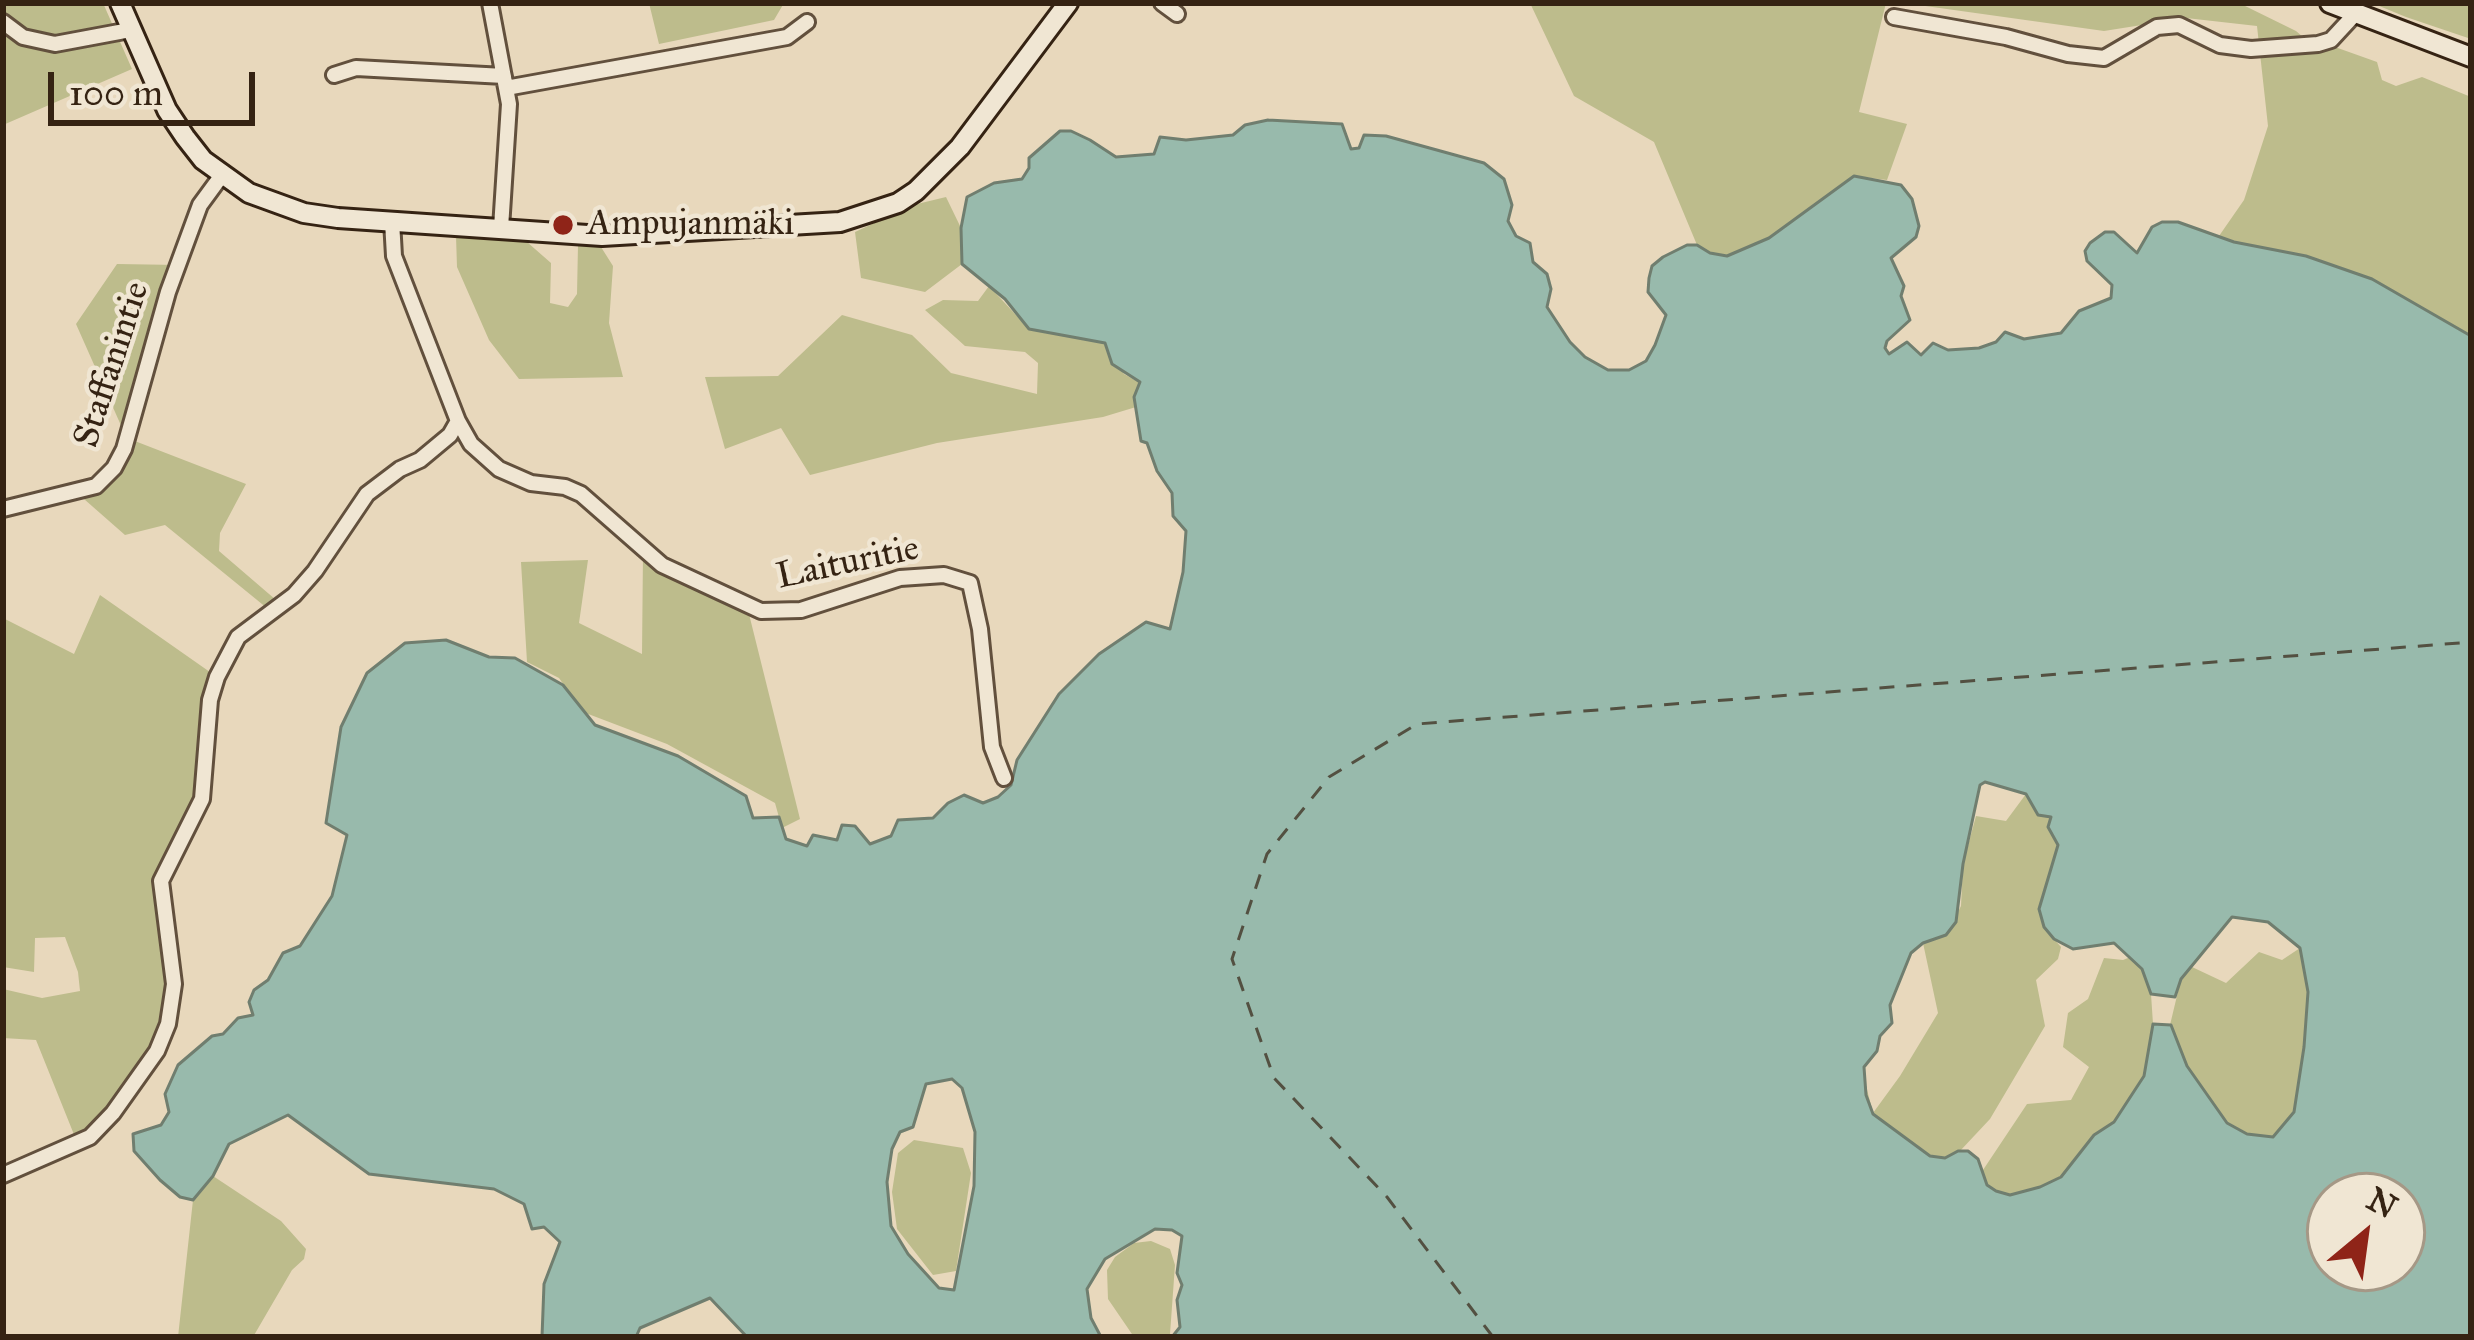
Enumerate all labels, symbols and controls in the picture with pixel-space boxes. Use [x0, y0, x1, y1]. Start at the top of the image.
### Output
scale bar [54, 48, 261, 122]
text: 100 m [69, 71, 163, 115]
place label: Ampujanmäki [587, 203, 794, 247]
marker: Ampujanmäki [550, 212, 576, 238]
street label: Staffanintie [66, 277, 160, 453]
street label: Laituritie [773, 528, 923, 600]
north arrow [2306, 1172, 2426, 1292]
text: N [2360, 1179, 2404, 1227]

